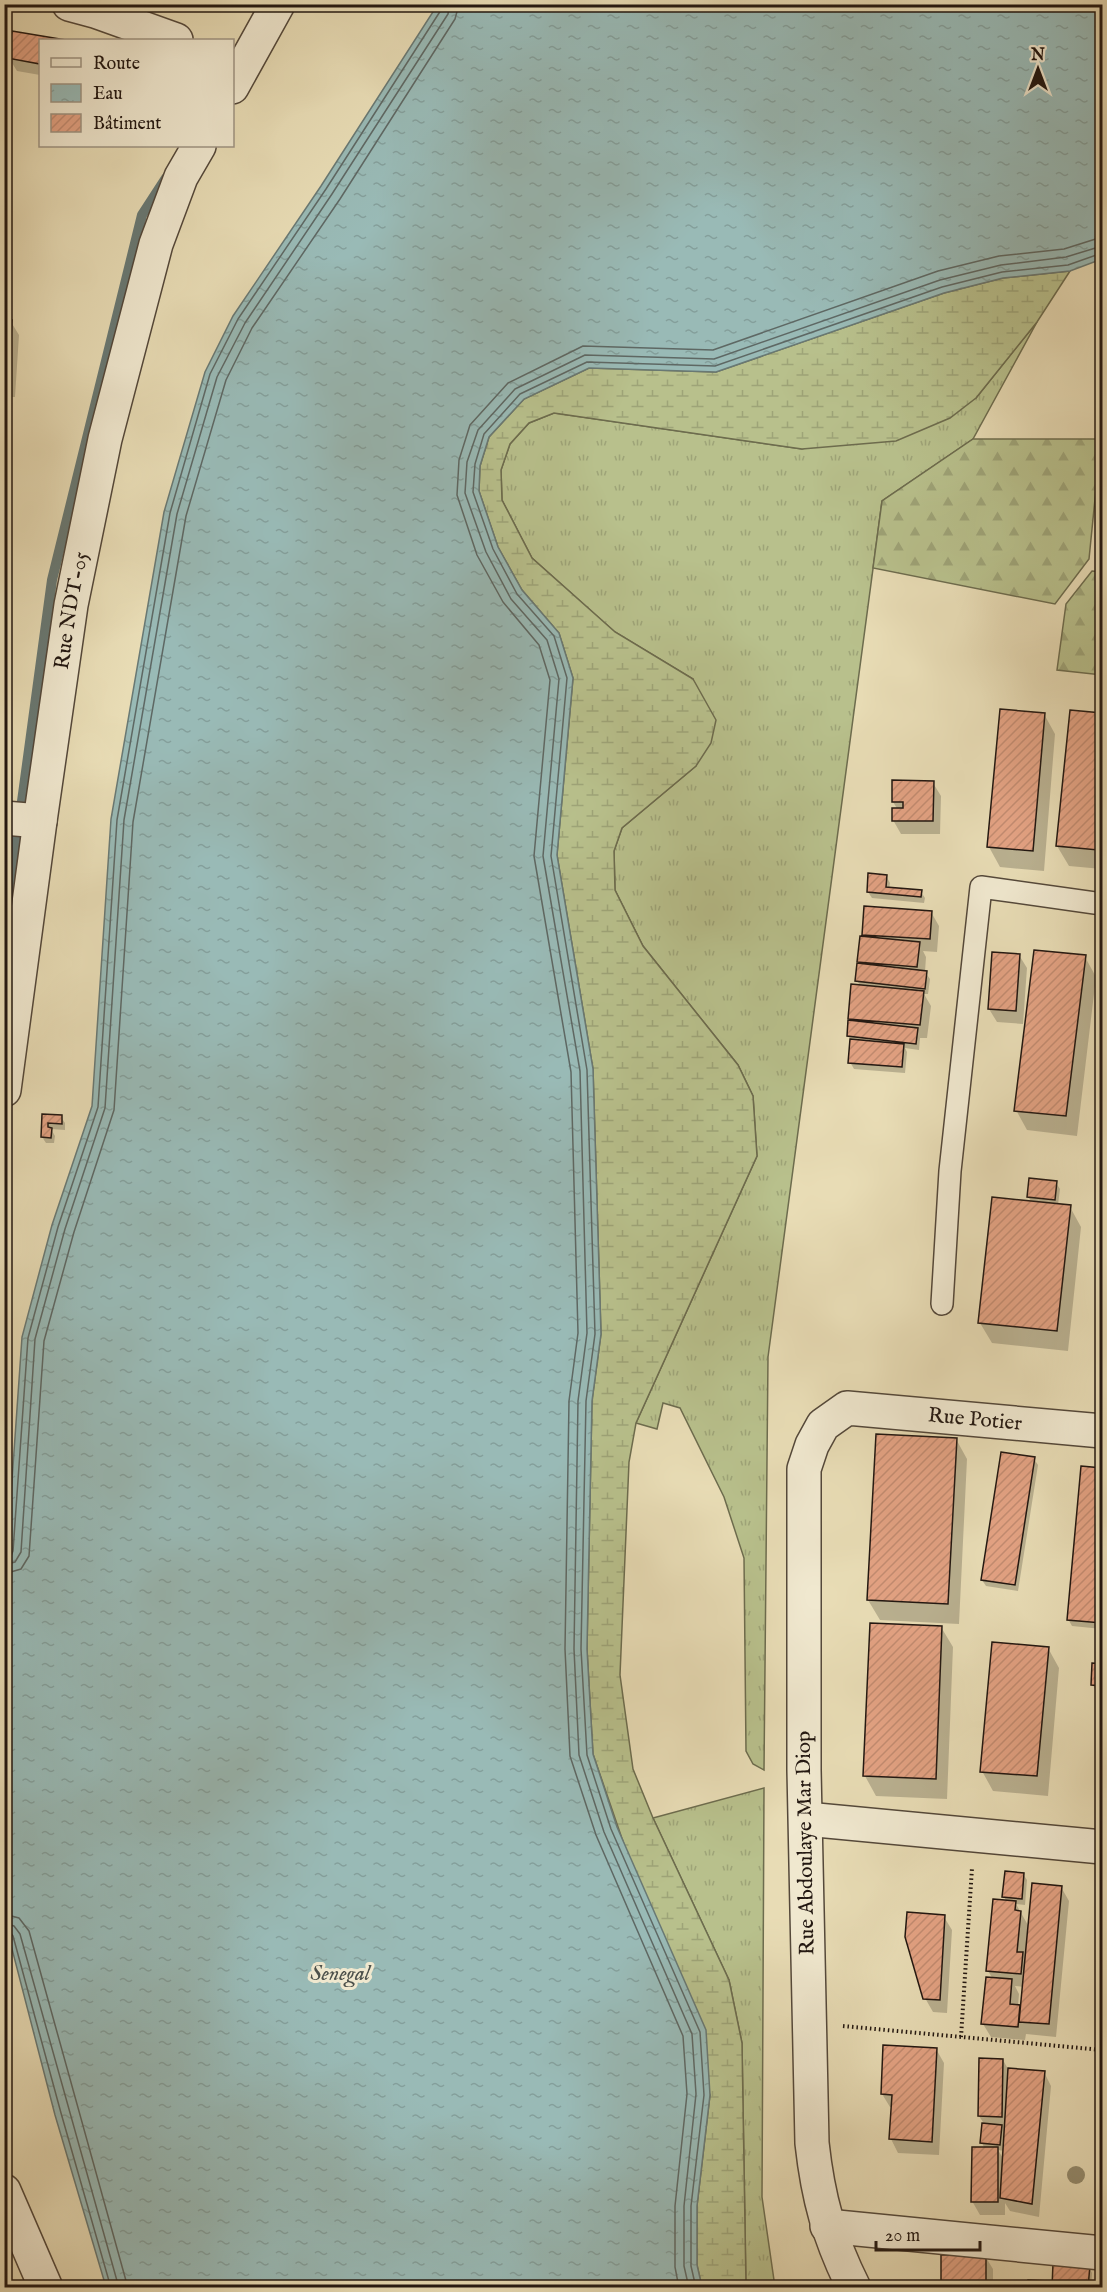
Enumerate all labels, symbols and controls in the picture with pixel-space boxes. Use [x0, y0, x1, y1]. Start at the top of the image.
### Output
legend [39, 39, 234, 147]
north arrow [1008, 39, 1068, 99]
text: N [1030, 46, 1045, 66]
text: Route [93, 53, 140, 76]
text: Eau [93, 83, 123, 106]
text: Bâtiment [93, 113, 162, 136]
street label: Rue NDT-05 [48, 549, 95, 671]
street label: Rue Potier [927, 1402, 1023, 1437]
street label: Rue Abdoulaye Mar Diop [791, 1730, 821, 1956]
water label: Senegal [310, 1960, 372, 1988]
scale bar [876, 2214, 980, 2252]
text: 20 m [885, 2225, 920, 2248]

